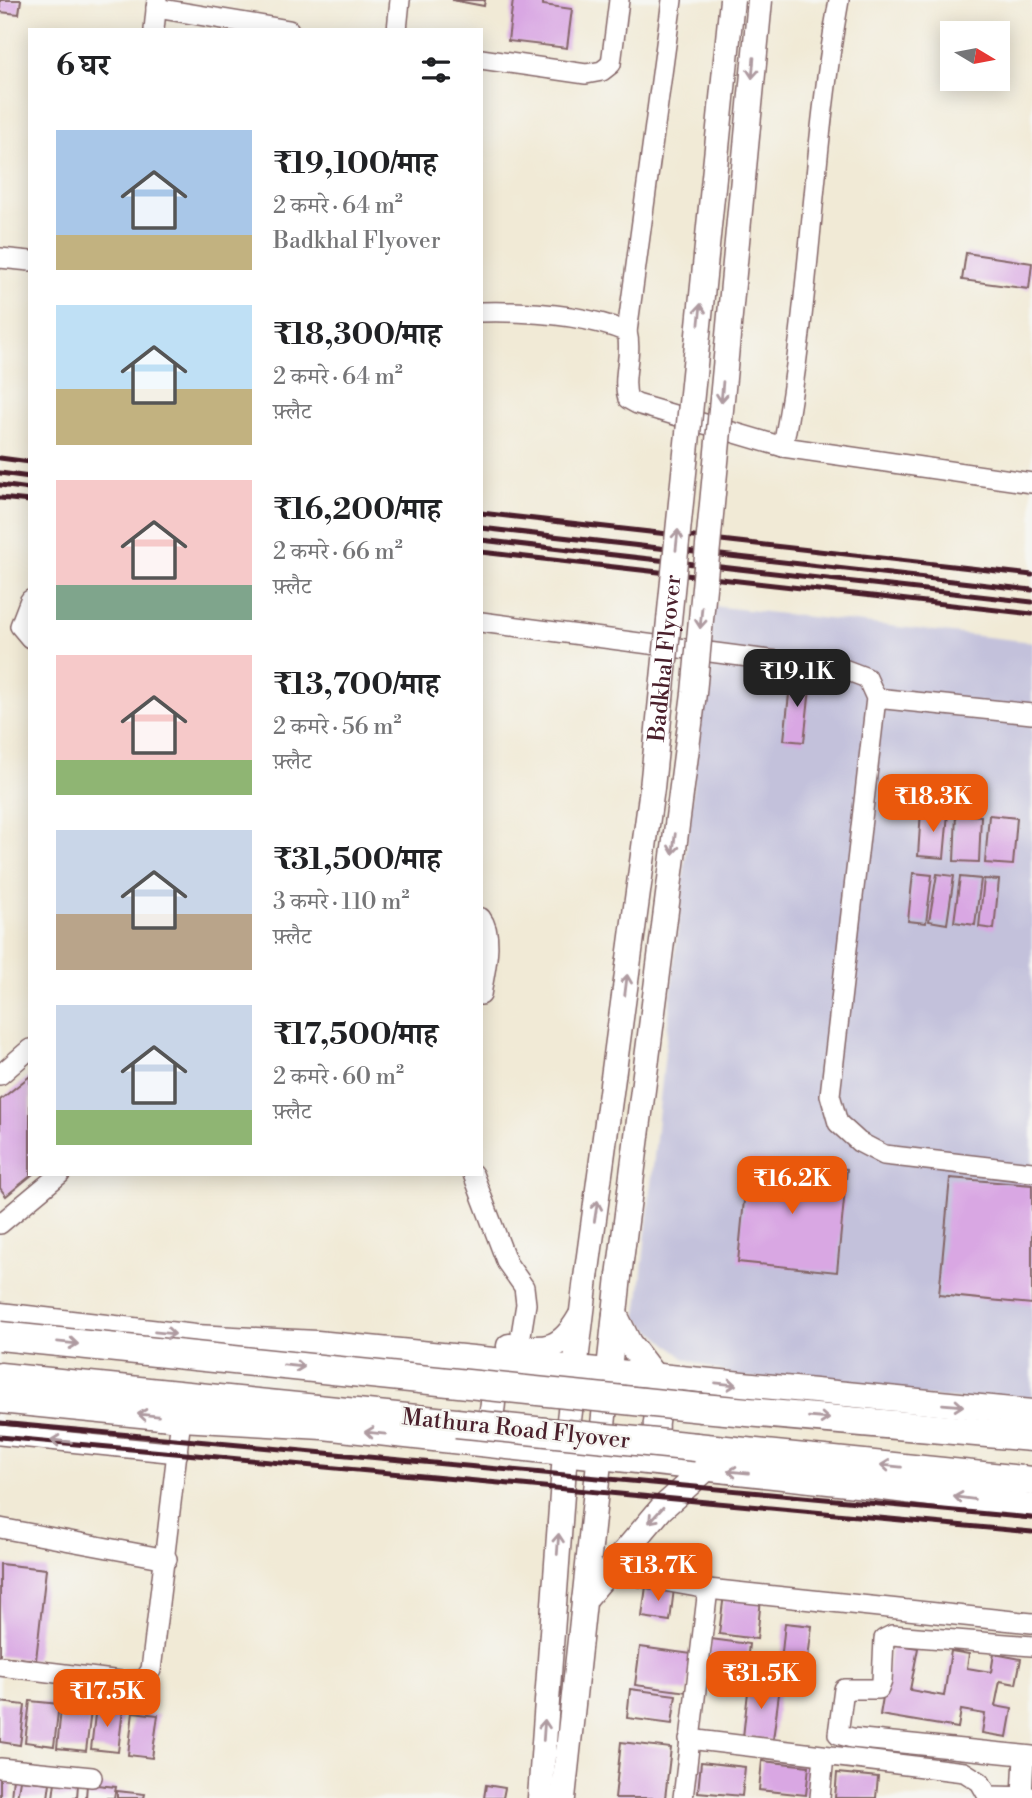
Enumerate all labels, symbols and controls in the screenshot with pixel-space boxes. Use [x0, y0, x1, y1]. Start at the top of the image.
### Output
north arrow [940, 21, 1010, 91]
map controls [940, 21, 1010, 91]
text: 6 घर [56, 47, 110, 85]
icon: filters [417, 51, 455, 89]
one-way arrow [747, 56, 760, 79]
text: ₹19,100/माह [273, 145, 437, 183]
icon: home [112, 158, 196, 242]
text: 2 कमरे · 64 m² [273, 192, 403, 220]
text: Badkhal Flyover [273, 227, 441, 255]
one-way arrow [694, 303, 707, 326]
text: ₹18,300/माह [273, 316, 441, 354]
icon: home [112, 333, 196, 417]
text: 2 कमरे · 64 m² [273, 363, 403, 391]
one-way arrow [716, 380, 729, 403]
text: फ़्लैट [273, 398, 311, 426]
text: ₹16,200/माह [273, 491, 441, 529]
icon: home [112, 508, 196, 592]
one-way arrow [671, 529, 684, 552]
text: 2 कमरे · 66 m² [273, 538, 403, 566]
text: फ़्लैट [273, 573, 311, 601]
street label: Badkhal Flyover [643, 573, 688, 744]
one-way arrow [694, 607, 707, 629]
pin: ₹19.1K [740, 650, 854, 709]
text: ₹19.1K [759, 658, 835, 686]
text: ₹13,700/माह [273, 666, 439, 704]
icon: home [112, 683, 196, 767]
text: 2 कमरे · 56 m² [273, 713, 401, 741]
text: फ़्लैट [273, 748, 311, 776]
pin: ₹18.3K [876, 774, 990, 834]
text: ₹18.3K [894, 783, 972, 811]
one-way arrow [668, 832, 681, 855]
text: ₹31,500/माह [273, 841, 441, 879]
icon: home [112, 858, 196, 942]
text: 3 कमरे · 110 m² [273, 888, 409, 916]
text: फ़्लैट [273, 923, 311, 951]
one-way arrow [620, 974, 633, 997]
text: ₹17,500/माह [273, 1016, 438, 1054]
icon: home [112, 1033, 196, 1117]
text: 2 कमरे · 60 m² [273, 1063, 404, 1091]
text: फ़्लैट [273, 1098, 311, 1126]
pin: ₹16.2K [735, 1156, 849, 1216]
text: ₹16.2K [753, 1165, 831, 1193]
one-way arrow [590, 1200, 603, 1223]
one-way arrow [153, 1327, 176, 1340]
one-way arrow [56, 1337, 79, 1350]
one-way arrow [282, 1360, 305, 1373]
one-way arrow [714, 1378, 737, 1391]
one-way arrow [941, 1399, 963, 1412]
street label: Mathura Road Flyover [400, 1403, 632, 1455]
one-way arrow [138, 1409, 160, 1422]
one-way arrow [807, 1412, 830, 1425]
one-way arrow [364, 1426, 387, 1439]
one-way arrow [50, 1435, 73, 1448]
one-way arrow [880, 1460, 903, 1473]
one-way arrow [728, 1465, 750, 1478]
one-way arrow [953, 1492, 976, 1505]
one-way arrow [648, 1506, 664, 1524]
one-way arrow [552, 1533, 565, 1556]
pin: ₹13.7K [601, 1544, 715, 1603]
text: ₹13.7K [619, 1552, 697, 1580]
pin: ₹31.5K [704, 1652, 818, 1711]
text: ₹31.5K [722, 1660, 800, 1688]
pin: ₹17.5K [50, 1670, 164, 1729]
text: ₹17.5K [69, 1678, 145, 1706]
one-way arrow [538, 1719, 551, 1742]

